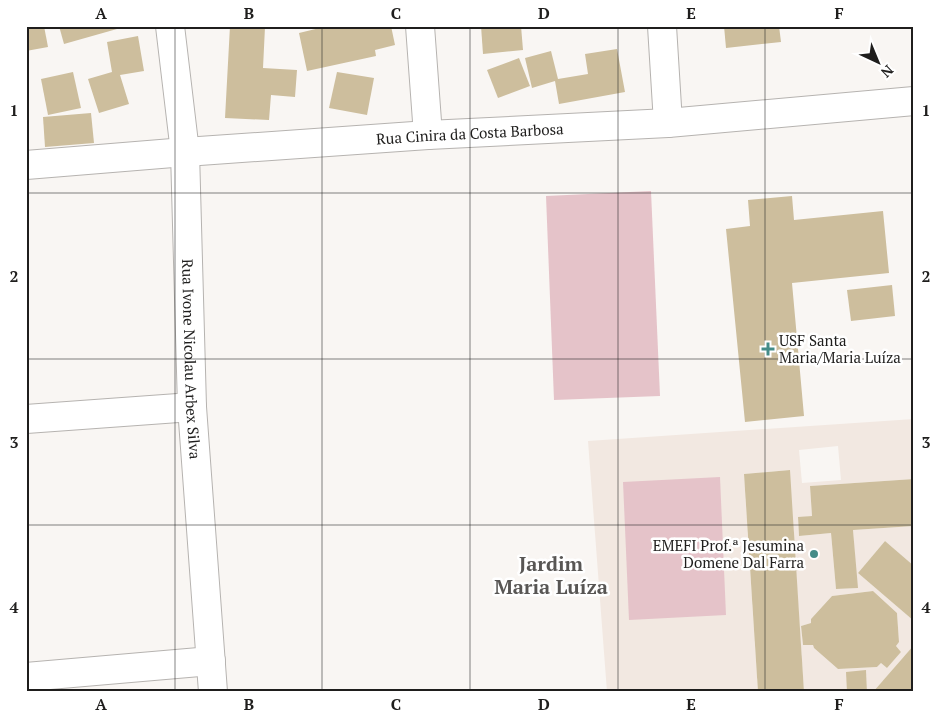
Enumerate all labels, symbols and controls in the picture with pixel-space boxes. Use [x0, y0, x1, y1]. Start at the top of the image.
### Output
text: A [95, 2, 107, 24]
text: B [244, 2, 254, 24]
text: C [391, 2, 401, 24]
text: D [538, 2, 550, 24]
text: E [686, 2, 696, 24]
text: F [834, 2, 844, 24]
north arrow [852, 38, 902, 88]
text: N [877, 61, 898, 82]
text: 1 [9, 99, 19, 121]
text: 1 [921, 99, 931, 121]
street label: Rua Cinira da Costa Barbosa [375, 118, 564, 149]
street label: Rua Ivone Nicolau Arbex Silva [178, 259, 206, 460]
text: 2 [9, 265, 19, 287]
text: 2 [921, 265, 931, 287]
place label: USF Santa Maria/Maria Luíza [779, 330, 901, 367]
marker: USF Santa Maria/Maria Luíza [761, 342, 775, 356]
text: 3 [9, 431, 19, 453]
text: 3 [921, 431, 931, 453]
place label: EMEFI Prof.ª Jesumina Domene Dal Farra [653, 535, 804, 572]
marker: EMEFI Prof.ª Jesumina Domene Dal Farra [808, 548, 820, 560]
district label: Jardim Maria Luíza [494, 550, 608, 600]
text: 4 [9, 596, 19, 618]
text: 4 [921, 596, 931, 618]
text: A [95, 693, 107, 715]
text: B [244, 693, 254, 715]
text: C [391, 693, 401, 715]
text: D [538, 693, 550, 715]
text: E [686, 693, 696, 715]
text: F [834, 693, 844, 715]

